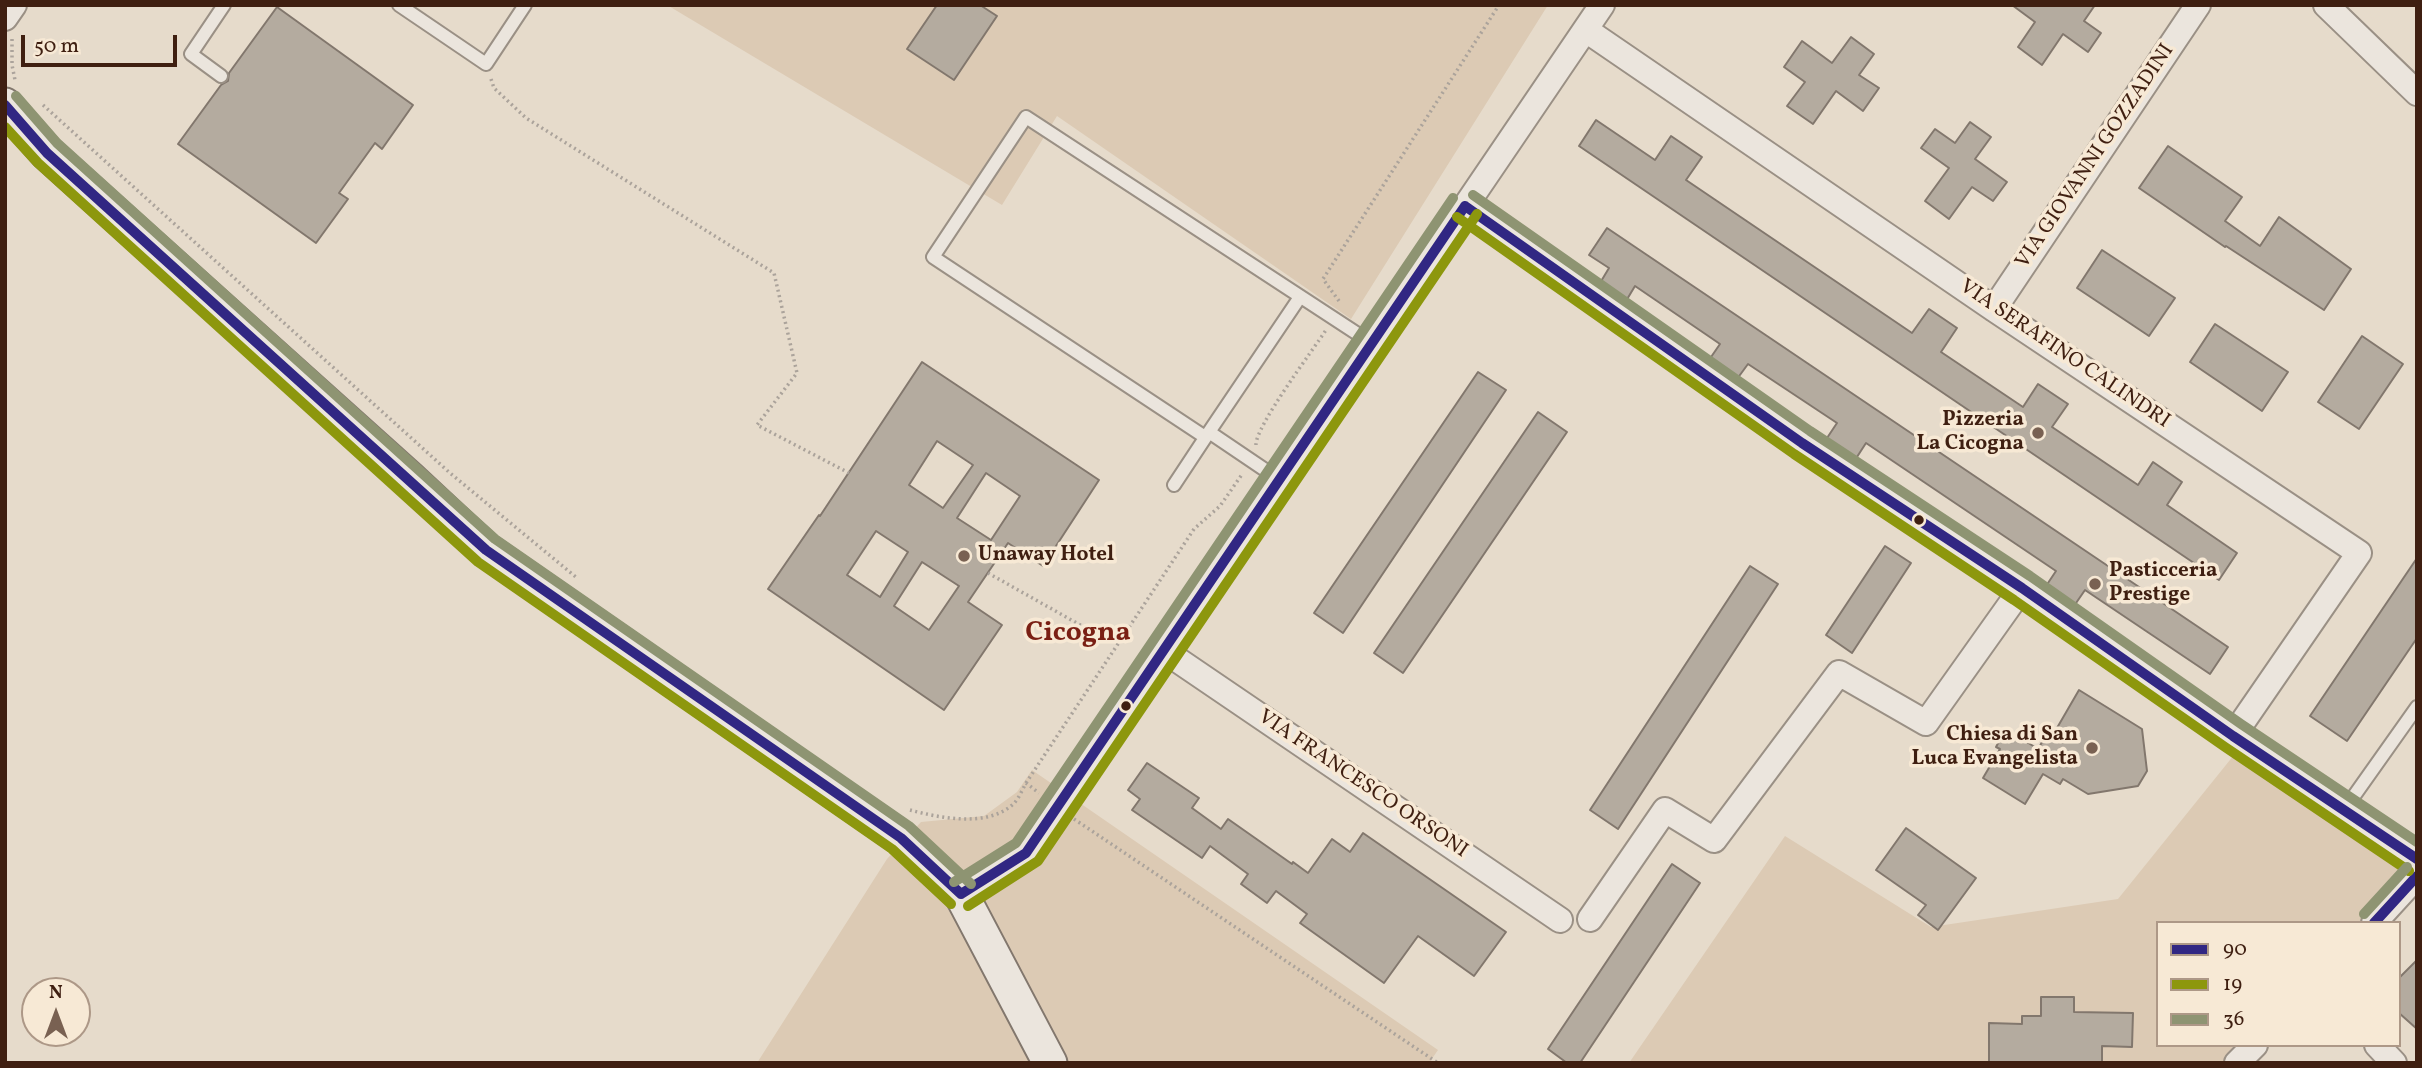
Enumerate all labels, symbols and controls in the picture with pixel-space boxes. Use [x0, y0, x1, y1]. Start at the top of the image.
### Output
scale bar [24, 21, 180, 65]
text: 50 m [34, 32, 79, 61]
street label: VIA GIOVANNI GOZZADINI [2011, 40, 2181, 274]
street label: VIA SERAFINO CALINDRI [1954, 275, 2174, 435]
place label: Pizzeria La Cicogna [1916, 408, 2024, 458]
marker: Pizzeria La Cicogna [2030, 425, 2046, 441]
unlabelled marker [1912, 513, 1926, 527]
place label: Unaway Hotel [978, 543, 1114, 569]
marker: Unaway Hotel [956, 548, 972, 564]
place label: Pasticceria Prestige [2109, 559, 2218, 609]
marker: Pasticceria Prestige [2087, 576, 2103, 592]
district label: Cicogna [1025, 618, 1131, 652]
unlabelled marker [1119, 699, 1133, 713]
street label: VIA FRANCESCO ORSONI [1252, 705, 1472, 865]
place label: Chiesa di San Luca Evangelista [1912, 723, 2078, 773]
marker: Chiesa di San Luca Evangelista [2084, 740, 2100, 756]
legend [2156, 921, 2401, 1047]
text: 90 [2223, 935, 2247, 964]
text: 19 [2223, 970, 2242, 999]
north arrow [21, 977, 91, 1047]
text: N [49, 980, 63, 1006]
text: 36 [2223, 1005, 2244, 1034]

